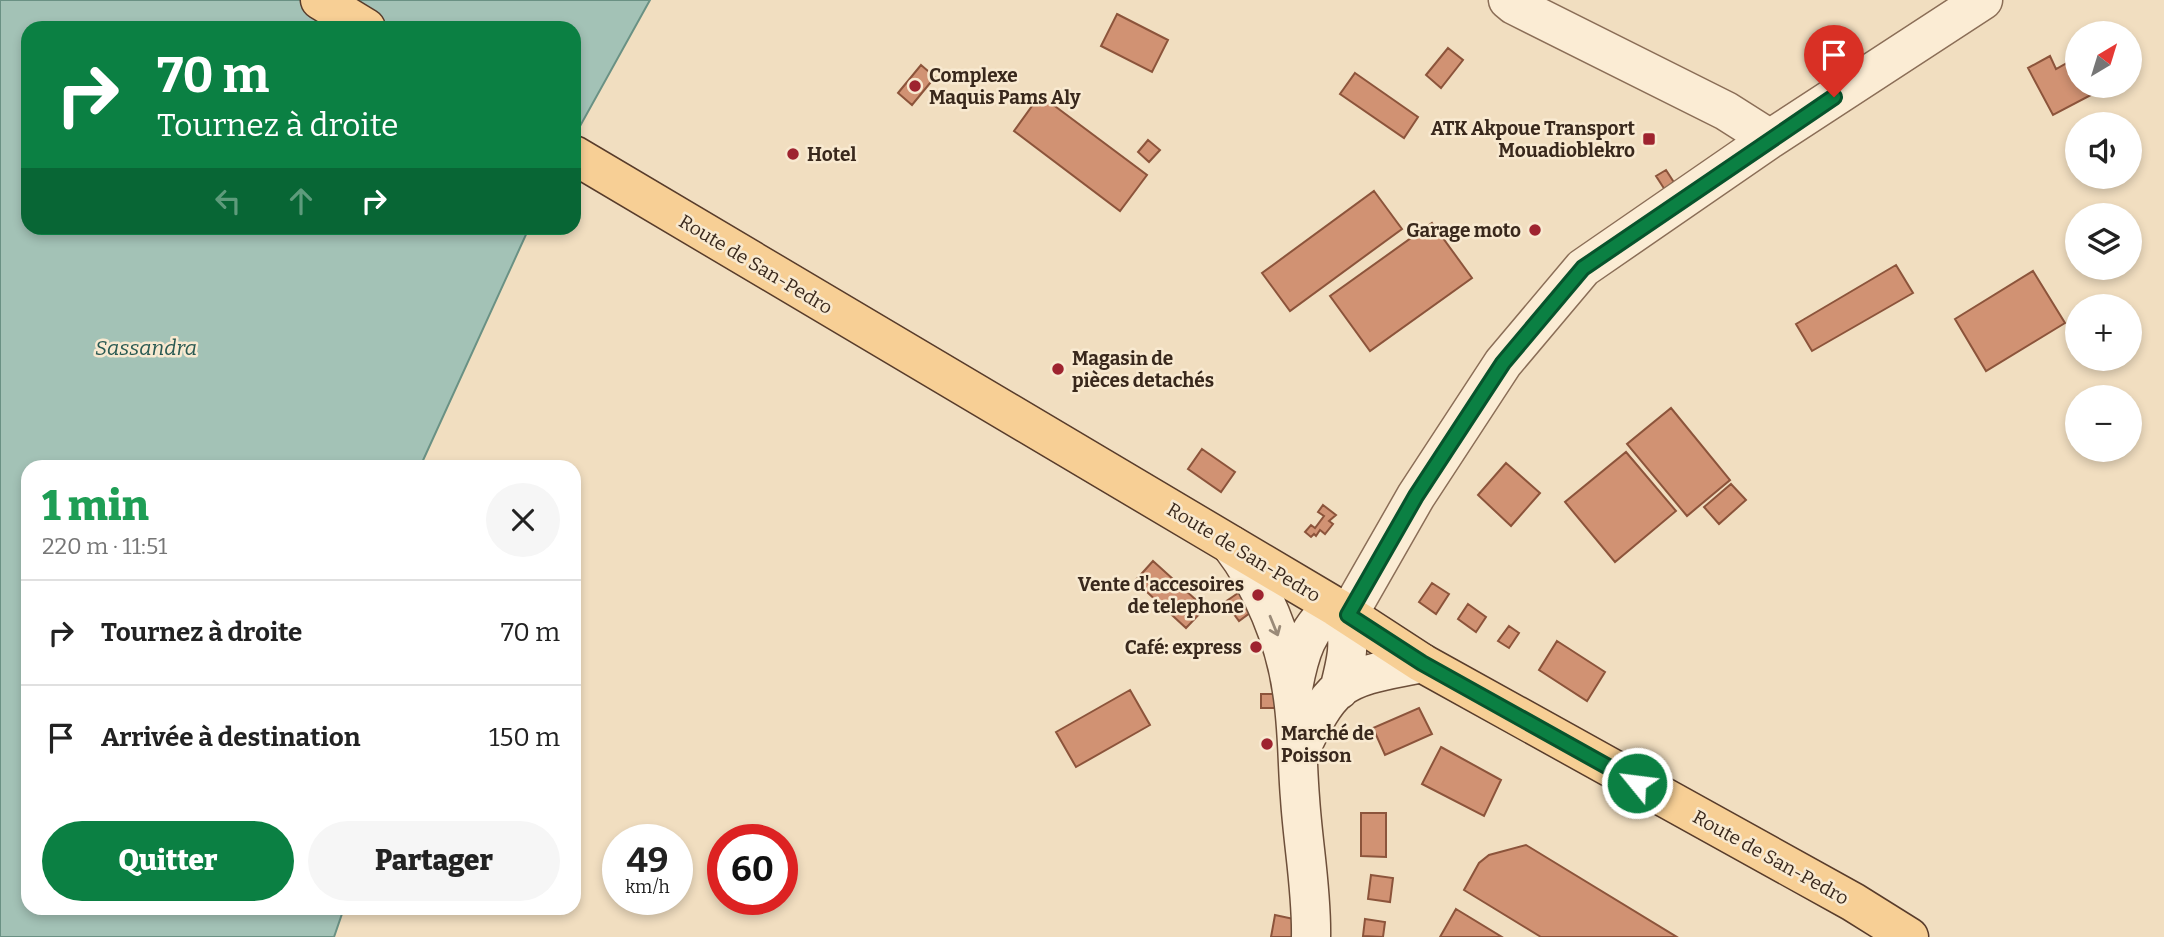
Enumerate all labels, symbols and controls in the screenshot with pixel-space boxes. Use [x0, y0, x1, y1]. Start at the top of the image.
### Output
north arrow [2065, 21, 2142, 98]
map controls [2065, 21, 2142, 462]
pin [1804, 25, 1864, 97]
icon: arrive [1815, 36, 1853, 74]
text: 70 m [157, 46, 269, 105]
icon: right [42, 49, 133, 140]
place label: Complexe Maquis Pams Aly [929, 64, 1081, 109]
marker: Complexe Maquis Pams Aly [907, 78, 923, 94]
text: Tournez à droite [157, 106, 399, 144]
button: sound [2065, 112, 2142, 189]
place label: ATK Akpoue Transport Mouadioblekro [1431, 117, 1635, 162]
marker: ATK Akpoue Transport Mouadioblekro [1641, 131, 1657, 147]
place label: Hotel [807, 143, 856, 166]
marker: Hotel [785, 146, 801, 162]
icon: left [209, 182, 247, 220]
icon: ahead [282, 182, 320, 220]
icon: right [355, 182, 393, 220]
button: layers [2065, 203, 2142, 280]
street label: Route de San-Pedro [675, 210, 837, 319]
place label: Garage moto [1406, 219, 1521, 242]
marker: Garage moto [1527, 222, 1543, 238]
button: + [2065, 294, 2142, 371]
water label: Sassandra [95, 335, 197, 361]
place label: Magasin de pièces detachés [1072, 347, 1214, 392]
marker: Magasin de pièces detachés [1050, 361, 1066, 377]
button: − [2065, 385, 2142, 462]
text: 1 min [42, 481, 149, 531]
button: close [486, 483, 560, 557]
street label: Route de San-Pedro [1163, 498, 1325, 607]
text: 220 m · 11:51 [42, 532, 167, 560]
place label: Vente d'accesoires de telephone [1078, 573, 1244, 618]
marker: Vente d'accesoires de telephone [1250, 587, 1266, 603]
icon: right [42, 614, 80, 652]
one-way arrow [1268, 615, 1281, 637]
text: Tournez à droite [101, 617, 302, 648]
text: 70 m [501, 617, 560, 648]
place label: Café: express [1125, 636, 1242, 659]
marker: Café: express [1248, 639, 1264, 655]
icon: arrive [42, 719, 80, 757]
text: Arrivée à destination [101, 722, 360, 753]
text: 150 m [489, 722, 560, 753]
place label: Marché de Poisson [1281, 722, 1374, 767]
marker: Marché de Poisson [1259, 736, 1275, 752]
position arrow [1600, 746, 1674, 820]
street label: Route de San-Pedro [1689, 805, 1853, 910]
button: Quitter [42, 821, 294, 901]
button: Partager [308, 821, 560, 901]
speed limit sign: 60 [707, 824, 798, 915]
text: 49 [626, 839, 669, 881]
text: km/h [625, 876, 670, 898]

